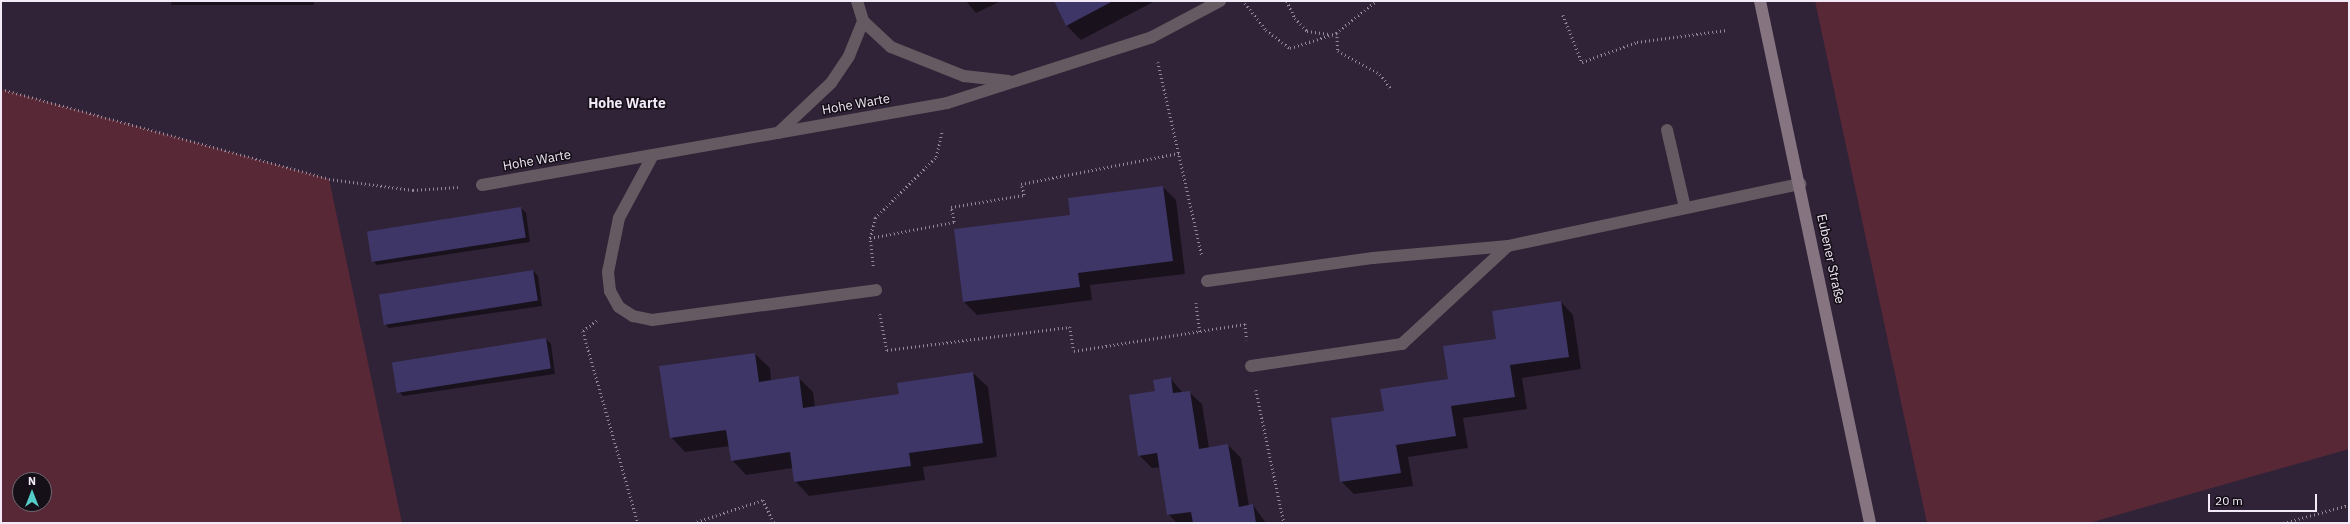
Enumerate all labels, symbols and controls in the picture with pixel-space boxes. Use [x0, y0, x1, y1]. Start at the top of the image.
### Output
street label: Hohe Warte [821, 91, 891, 119]
district label: Hohe Warte [588, 95, 666, 111]
street label: Hohe Warte [502, 147, 572, 175]
street label: Eubener Straße [1813, 213, 1847, 305]
north arrow [12, 472, 52, 512]
text: N [28, 474, 36, 488]
scale bar [2210, 486, 2319, 512]
text: 20 m [2215, 493, 2243, 508]

